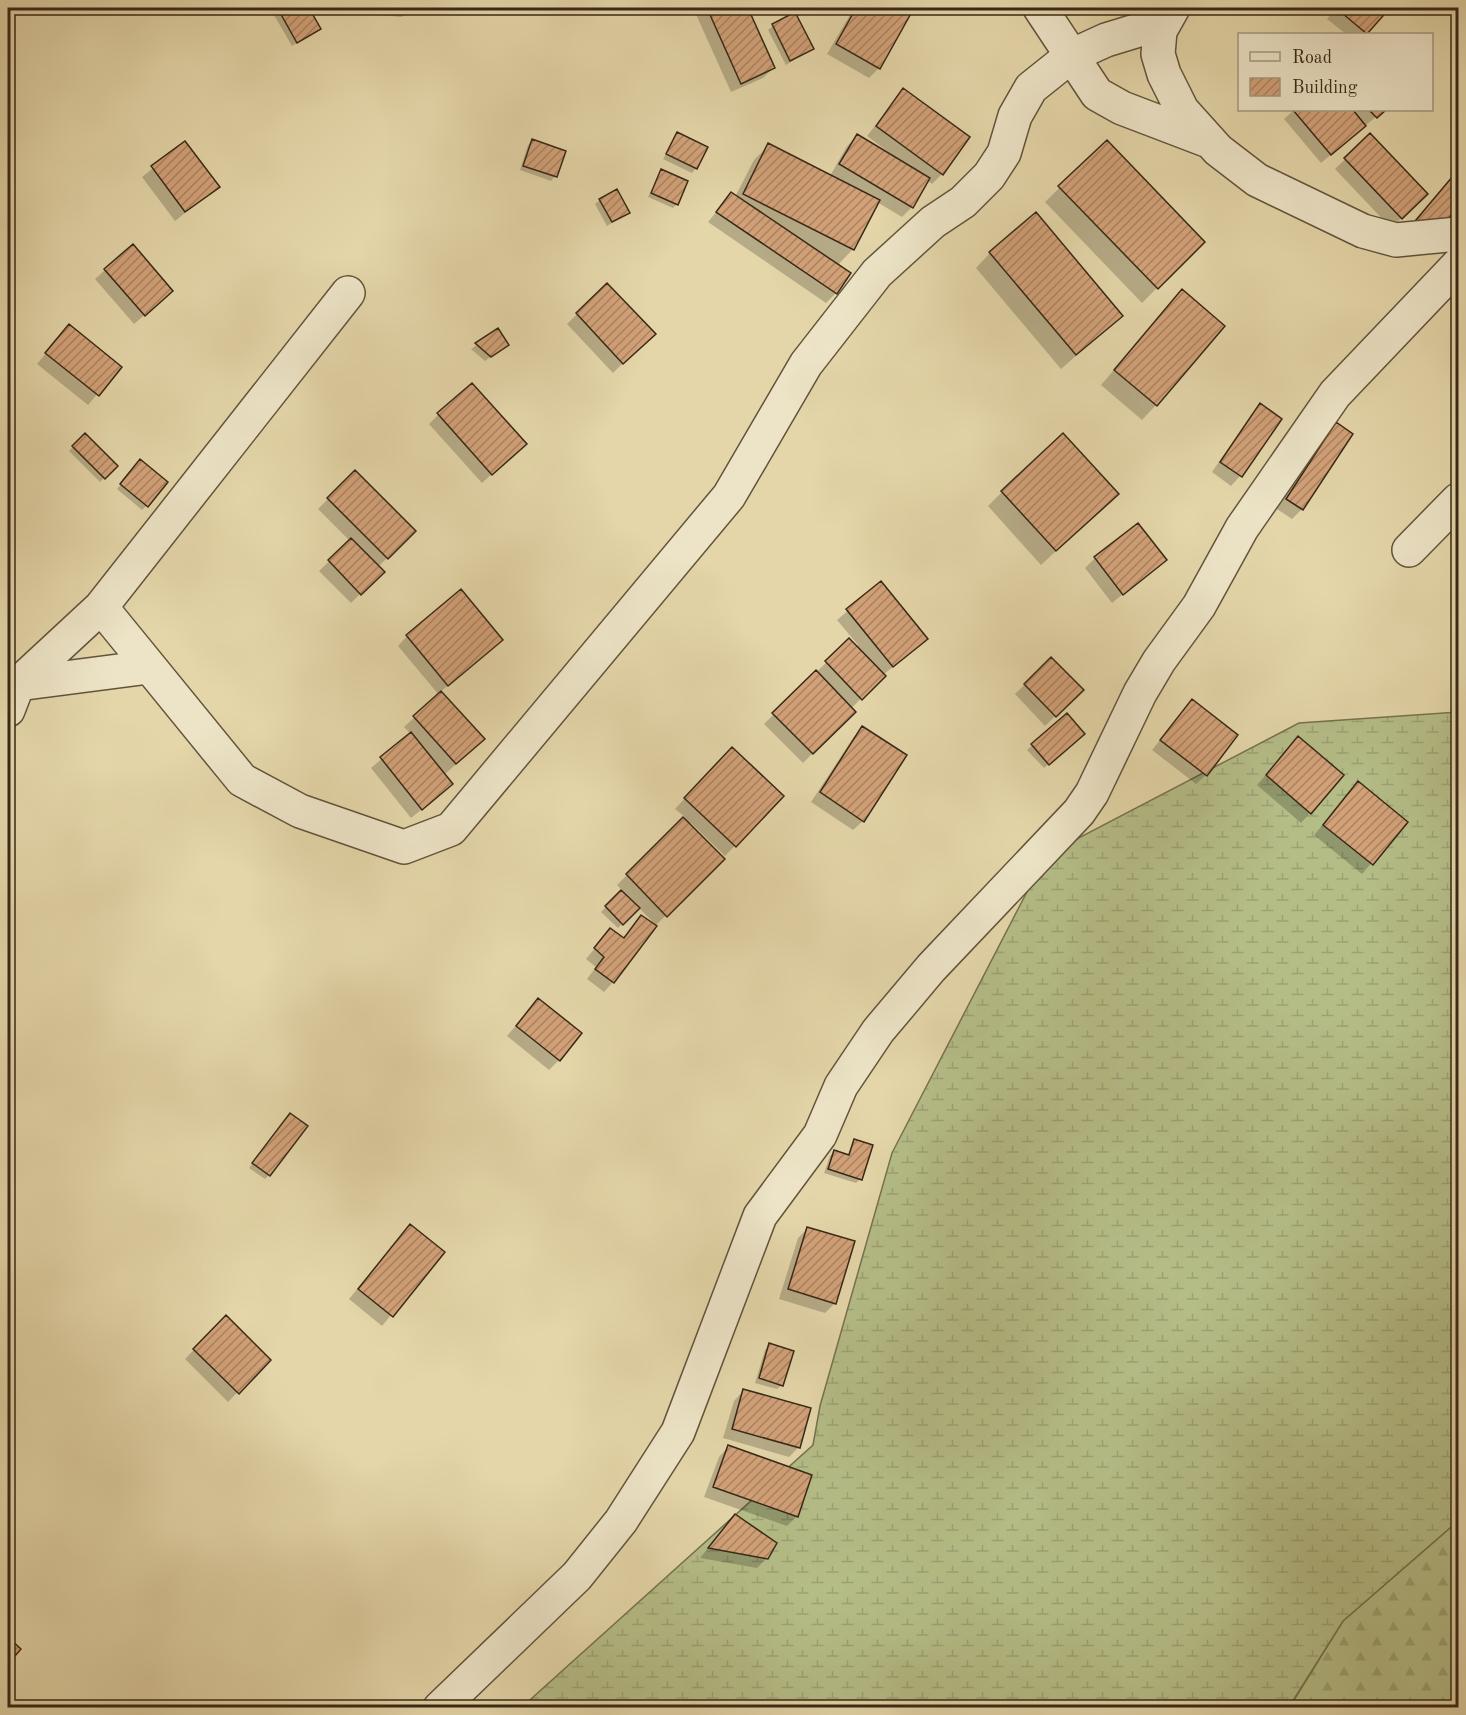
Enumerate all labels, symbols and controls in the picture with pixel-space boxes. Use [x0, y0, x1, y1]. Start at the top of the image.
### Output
legend [1238, 33, 1433, 111]
text: Road [1292, 49, 1332, 67]
text: Building [1292, 79, 1358, 97]

